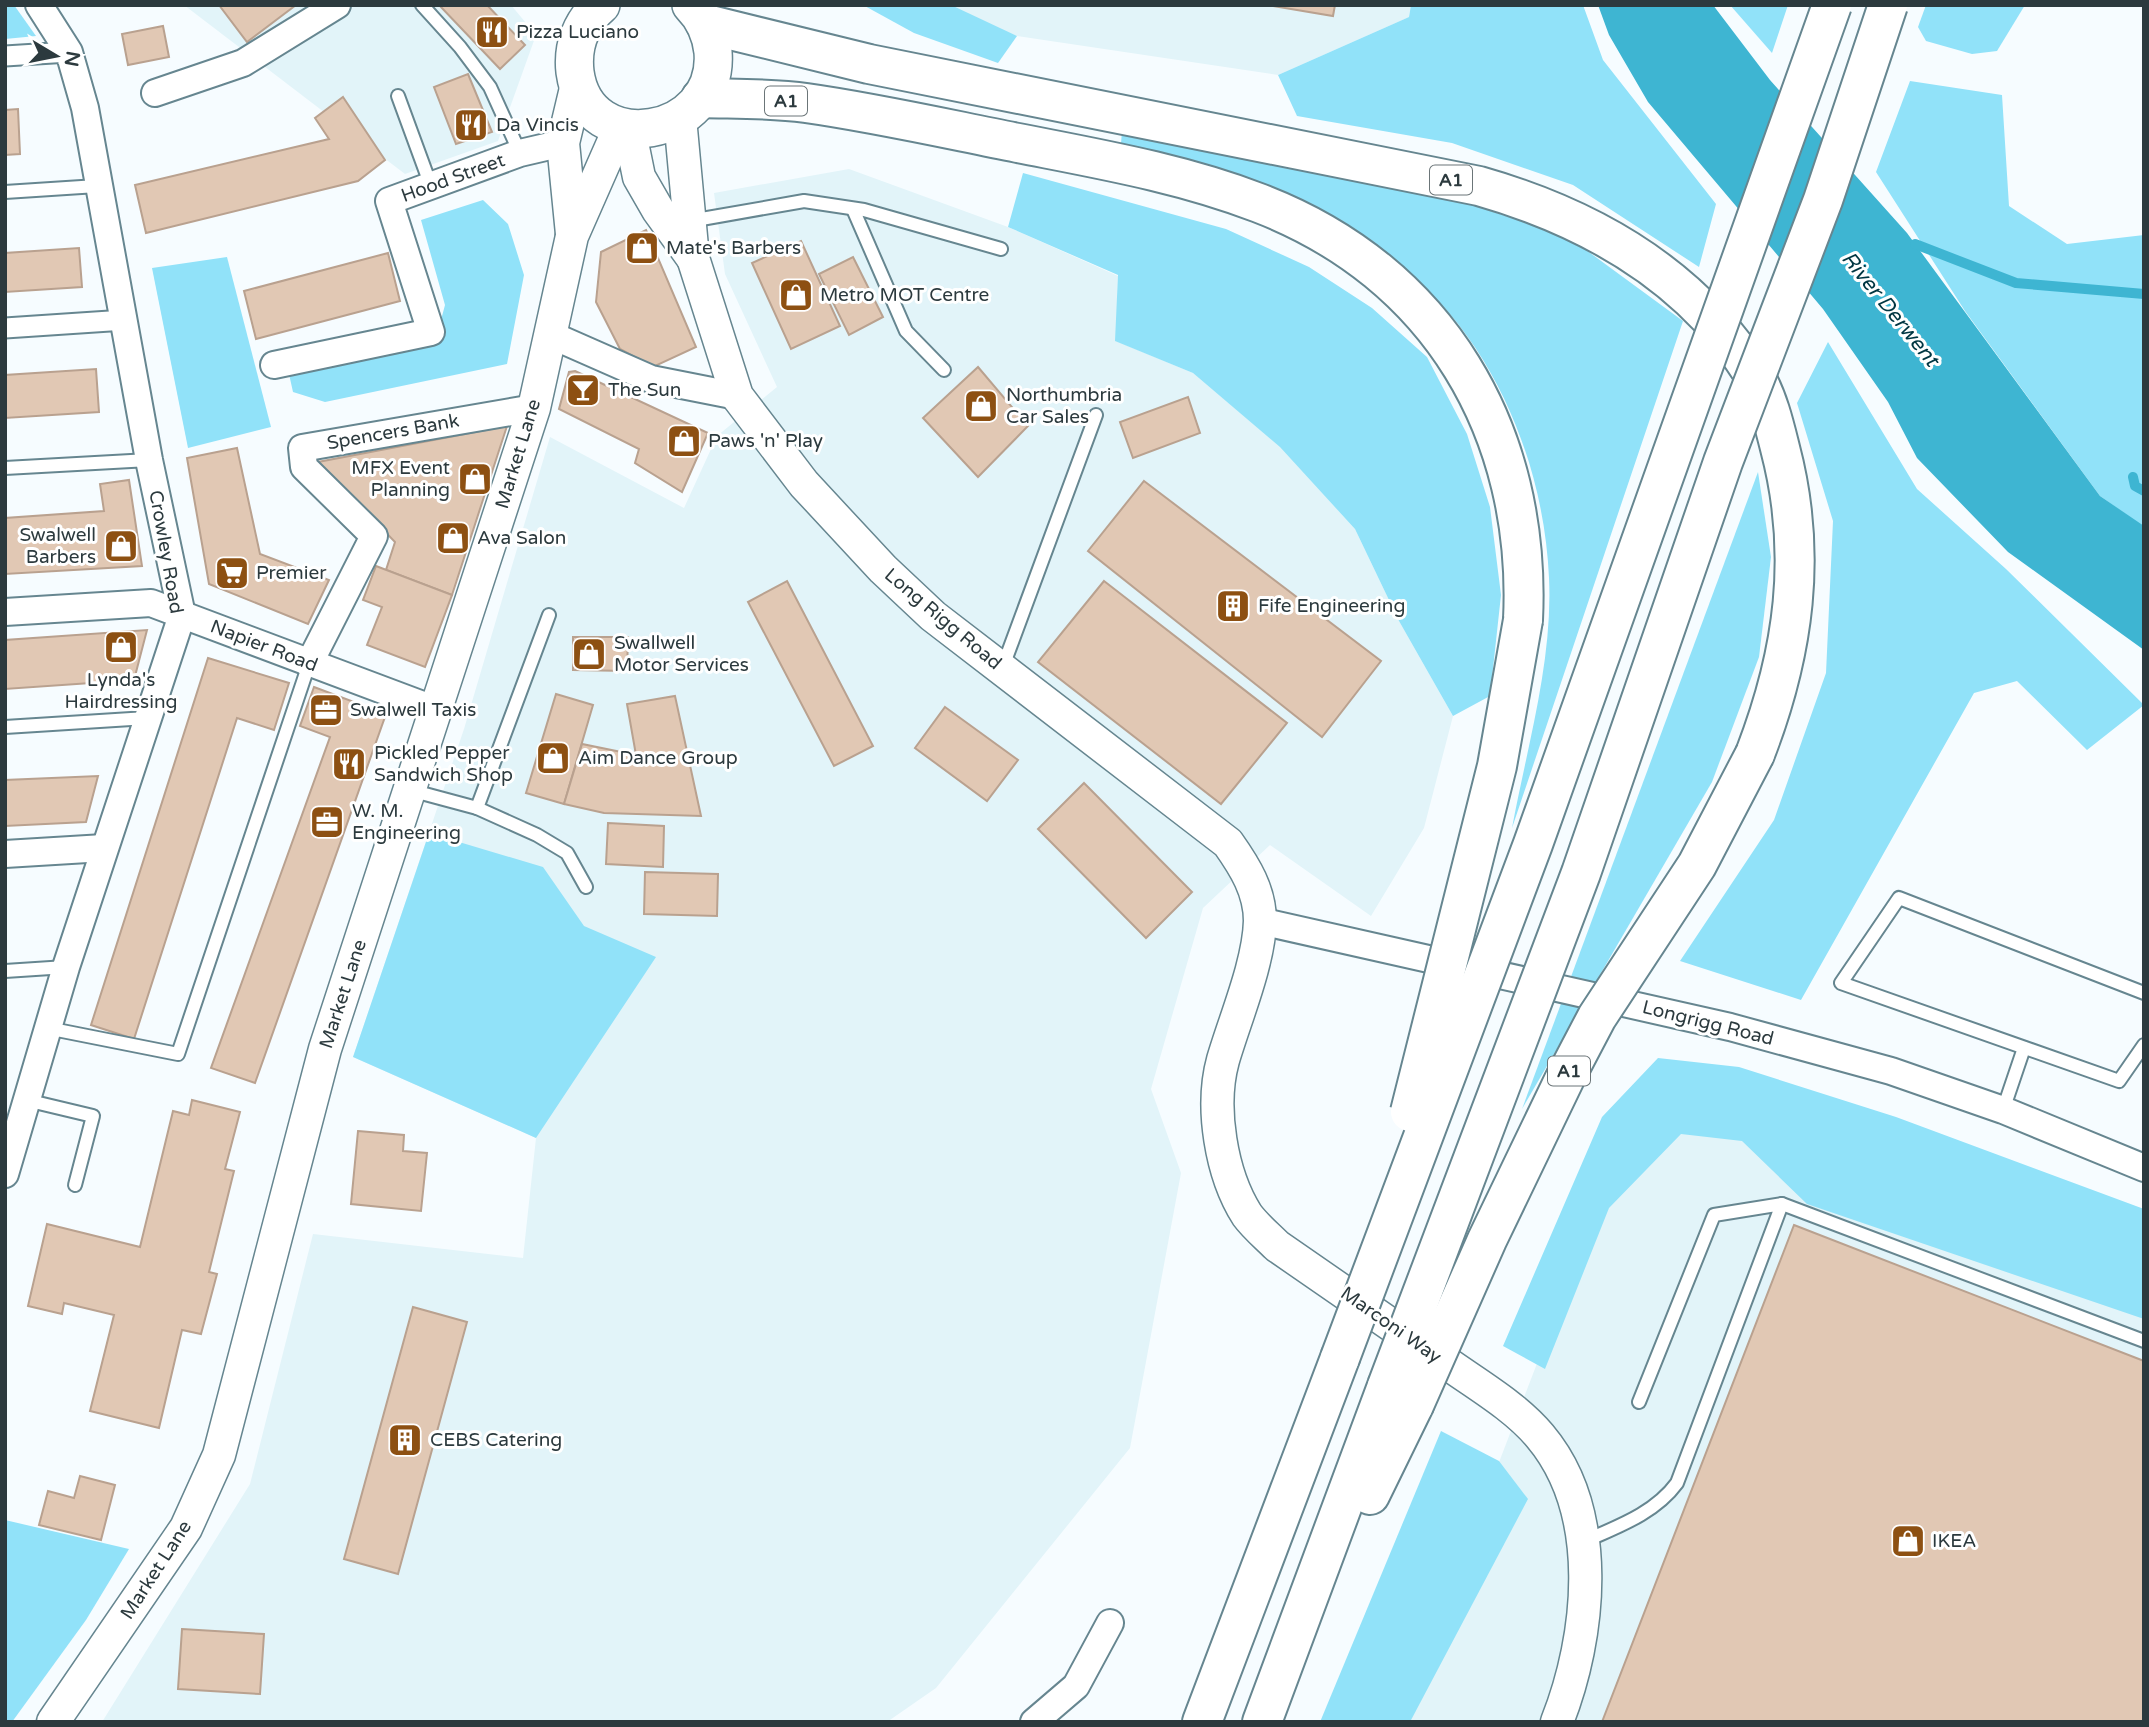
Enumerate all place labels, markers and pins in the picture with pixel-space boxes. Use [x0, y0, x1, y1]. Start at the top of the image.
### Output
restaurant icon: Pizza Luciano [473, 13, 511, 51]
place label: Pizza Luciano [516, 21, 639, 43]
restaurant icon: Da Vincis [452, 106, 490, 144]
place label: Da Vincis [496, 114, 579, 136]
shop icon: Mate's Barbers [623, 229, 661, 267]
place label: Mate's Barbers [666, 237, 801, 259]
shop icon: Metro MOT Centre [777, 276, 815, 314]
place label: Metro MOT Centre [820, 284, 989, 306]
bar icon: The Sun [564, 371, 602, 409]
place label: The Sun [608, 379, 681, 401]
place label: Northumbria Car Sales [1006, 384, 1122, 428]
shop icon: Northumbria Car Sales [962, 387, 1000, 425]
shop icon: Paws 'n' Play [665, 422, 703, 460]
place label: Paws 'n' Play [708, 430, 823, 452]
place label: MFX Event Planning [351, 457, 450, 501]
shop icon: MFX Event Planning [456, 460, 494, 498]
shop icon: Ava Salon [434, 519, 472, 557]
place label: Swalwell Barbers [19, 524, 96, 568]
shop icon: Swalwell Barbers [102, 527, 140, 565]
place label: Ava Salon [477, 527, 566, 549]
supermarket icon: Premier [213, 554, 251, 592]
place label: Premier [256, 562, 327, 584]
building icon: Fife Engineering [1214, 587, 1252, 625]
place label: Fife Engineering [1258, 595, 1405, 617]
shop icon: Lynda's Hairdressing [102, 628, 140, 666]
place label: Swallwell Motor Services [614, 632, 749, 676]
shop icon: Swallwell Motor Services [570, 635, 608, 673]
place label: Lynda's Hairdressing [64, 669, 178, 713]
office icon: Swalwell Taxis [307, 691, 345, 729]
place label: Swalwell Taxis [350, 699, 476, 721]
shop icon: Aim Dance Group [534, 739, 572, 777]
place label: Pickled Pepper Sandwich Shop [374, 742, 513, 786]
restaurant icon: Pickled Pepper Sandwich Shop [330, 745, 368, 783]
place label: Aim Dance Group [578, 747, 738, 769]
place label: W. M. Engineering [352, 800, 461, 844]
office icon: W. M. Engineering [308, 803, 346, 841]
building icon: CEBS Catering [386, 1421, 424, 1459]
place label: CEBS Catering [430, 1429, 562, 1451]
shop icon: IKEA [1889, 1522, 1927, 1560]
place label: IKEA [1932, 1530, 1976, 1552]

